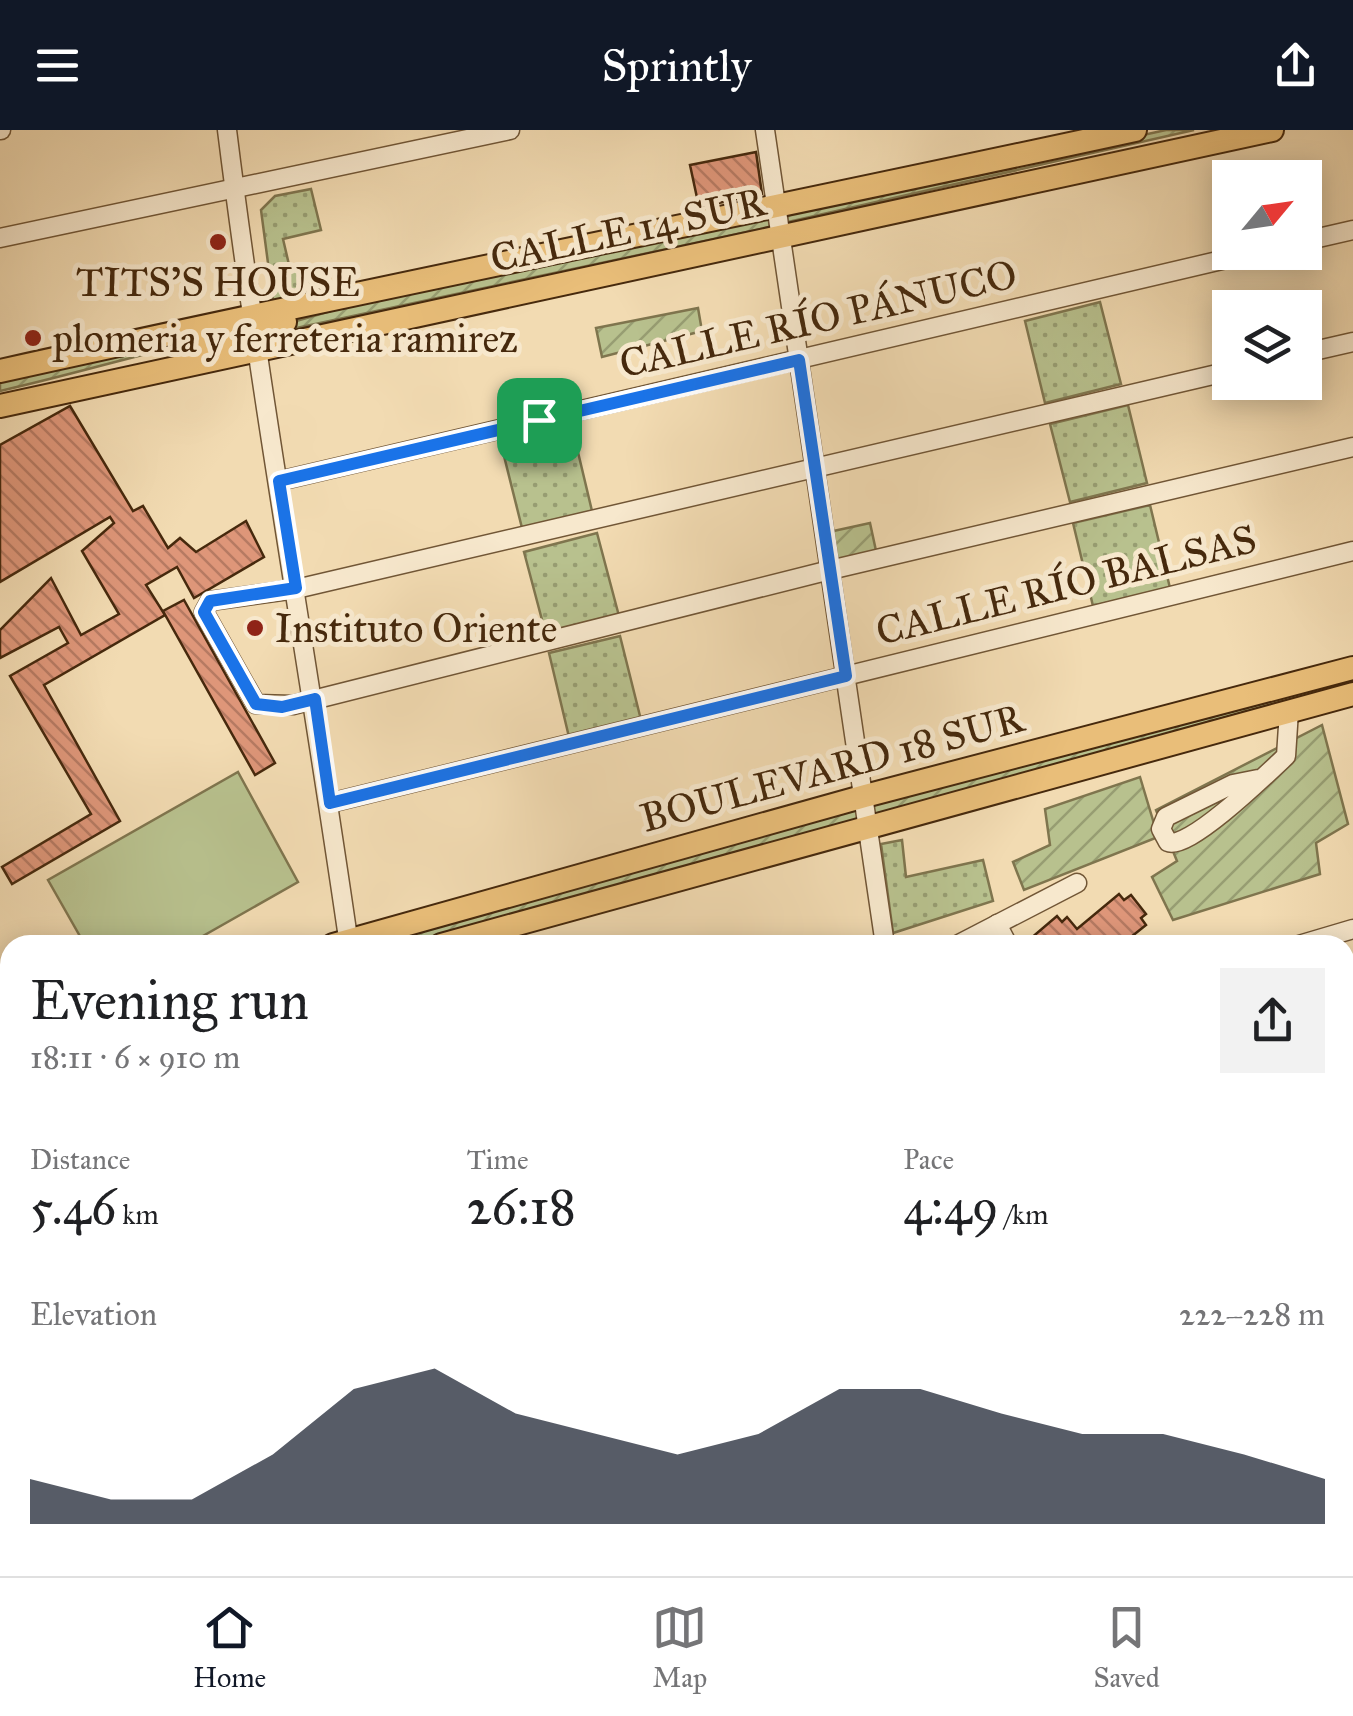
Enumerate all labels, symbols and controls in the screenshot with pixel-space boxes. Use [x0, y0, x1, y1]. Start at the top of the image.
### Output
icon: menu [30, 38, 85, 93]
text: Sprintly [601, 38, 752, 93]
icon: share [1268, 38, 1323, 93]
north arrow [1212, 160, 1322, 270]
map controls [1212, 160, 1322, 400]
street label: CALLE 14 SUR [486, 177, 771, 283]
marker: TITS'S HOUSE [207, 231, 229, 253]
street label: CALLE RÍO PÁNUCO [614, 247, 1021, 389]
place label: TITS'S HOUSE [76, 258, 360, 307]
button: layers [1212, 290, 1322, 400]
place label: plomeria y ferreteria ramirez [52, 314, 518, 363]
marker: plomeria y ferreteria ramirez [22, 327, 44, 349]
pin [497, 378, 582, 463]
icon: arrive [512, 393, 567, 448]
street label: CALLE RÍO BALSAS [870, 512, 1261, 656]
place label: Instituto Oriente [275, 604, 557, 653]
marker: Instituto Oriente [244, 617, 266, 639]
street label: BOULEVARD 18 SUR [635, 693, 1030, 843]
text: Evening run [30, 967, 309, 1034]
button: share [1220, 968, 1325, 1073]
text: 18:11 · 6 × 910 m [30, 1038, 240, 1077]
text: Distance [30, 1142, 130, 1177]
text: Time [467, 1142, 529, 1177]
text: Pace [903, 1142, 954, 1177]
text: 5.46 [30, 1177, 116, 1238]
text: 26:18 [467, 1177, 576, 1238]
text: 4:49 [903, 1177, 999, 1238]
text: km [116, 1197, 159, 1232]
text: /km [999, 1197, 1049, 1232]
text: Elevation [30, 1295, 157, 1334]
text: 222–228 m [1179, 1295, 1325, 1334]
tab: Home [193, 1600, 266, 1695]
tab: Map [652, 1600, 707, 1695]
tab: Saved [1093, 1600, 1160, 1695]

